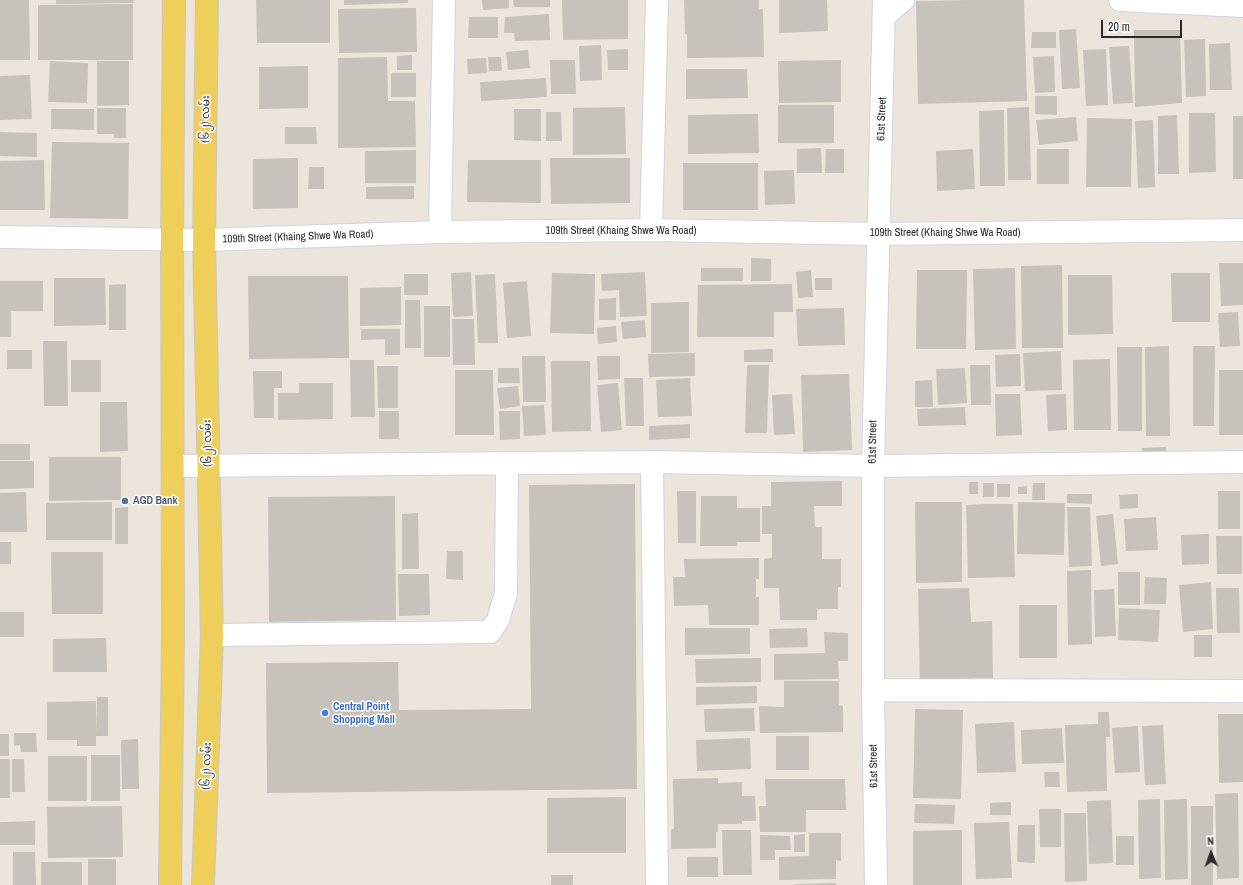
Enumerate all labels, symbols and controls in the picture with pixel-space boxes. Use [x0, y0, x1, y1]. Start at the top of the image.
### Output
scale bar [1103, 12, 1184, 38]
text: 20 m [1108, 19, 1130, 35]
street label: (၆၂) လမ်း [199, 95, 213, 143]
street label: 61st Street [875, 97, 889, 141]
street label: 109th Street (Khaing Shwe Wa Road) [545, 224, 697, 238]
street label: 109th Street (Khaing Shwe Wa Road) [869, 226, 1021, 240]
street label: 109th Street (Khaing Shwe Wa Road) [222, 228, 374, 246]
street label: (၆၂) လမ်း [201, 419, 215, 467]
street label: 61st Street [866, 420, 880, 464]
place label: AGD Bank [133, 494, 178, 508]
marker: AGD Bank [120, 496, 130, 506]
place label: Central Point Shopping Mall [333, 700, 395, 726]
marker: Central Point Shopping Mall [320, 708, 330, 718]
street label: (၆၂) လမ်း [200, 742, 214, 790]
street label: 61st Street [867, 744, 881, 788]
north arrow [1191, 833, 1231, 873]
text: N [1207, 834, 1214, 848]

